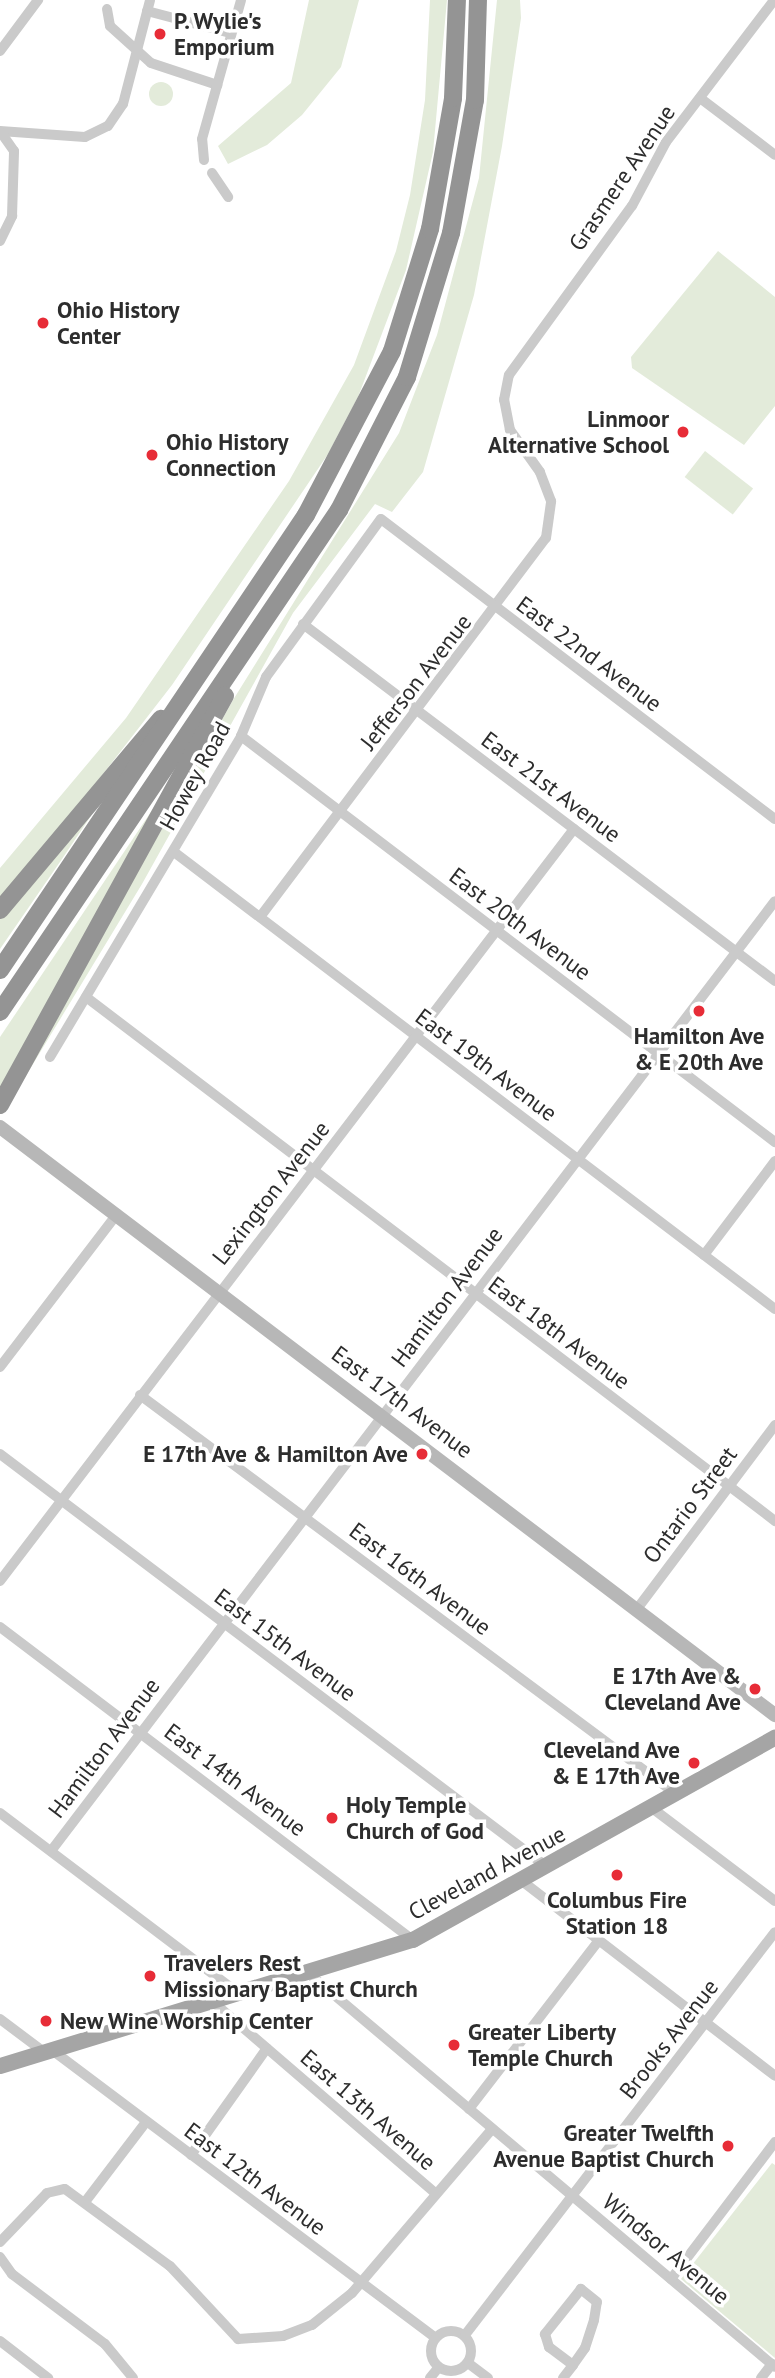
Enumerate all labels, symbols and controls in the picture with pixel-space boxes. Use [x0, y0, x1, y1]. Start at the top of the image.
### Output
place label: P. Wylie's Emporium [174, 7, 274, 61]
marker: P. Wylie's Emporium [152, 26, 168, 42]
street label: Grasmere Avenue [563, 99, 681, 257]
place label: Ohio History Center [57, 296, 179, 350]
marker: Ohio History Center [35, 315, 51, 331]
place label: Linmoor Alternative School [488, 405, 669, 459]
marker: Linmoor Alternative School [675, 424, 691, 440]
place label: Ohio History Connection [166, 428, 288, 482]
marker: Ohio History Connection [144, 447, 160, 463]
street label: East 22nd Avenue [511, 590, 667, 718]
street label: Jefferson Avenue [354, 609, 478, 755]
street label: Howey Road [154, 716, 236, 836]
street label: East 21st Avenue [476, 725, 626, 849]
street label: East 20th Avenue [444, 862, 596, 986]
street label: East 19th Avenue [410, 1003, 562, 1127]
marker: Hamilton Ave & E 20th Ave [691, 1003, 707, 1019]
place label: Hamilton Ave & E 20th Ave [633, 1022, 765, 1076]
street label: Lexington Avenue [206, 1116, 336, 1270]
street label: Hamilton Avenue [385, 1221, 509, 1373]
street label: East 18th Avenue [483, 1271, 635, 1395]
street label: East 17th Avenue [326, 1340, 478, 1464]
place label: E 17th Ave & Hamilton Ave [141, 1440, 408, 1468]
street label: Ontario Street [637, 1441, 743, 1569]
marker: E 17th Ave & Hamilton Ave [414, 1446, 430, 1462]
street label: East 16th Avenue [344, 1517, 496, 1641]
street label: East 15th Avenue [209, 1583, 361, 1707]
place label: E 17th Ave & Cleveland Ave [603, 1662, 741, 1716]
street label: Hamilton Avenue [42, 1672, 166, 1824]
marker: E 17th Ave & Cleveland Ave [747, 1681, 763, 1697]
street label: East 14th Avenue [159, 1718, 311, 1842]
place label: Cleveland Ave & E 17th Ave [542, 1736, 680, 1790]
marker: Cleveland Ave & E 17th Ave [686, 1755, 702, 1771]
place label: Holy Temple Church of God [346, 1791, 484, 1845]
marker: Holy Temple Church of God [324, 1810, 340, 1826]
street label: Cleveland Avenue [403, 1820, 571, 1926]
marker: Columbus Fire Station 18 [609, 1867, 625, 1883]
place label: Columbus Fire Station 18 [547, 1886, 687, 1940]
place label: Travelers Rest Missionary Baptist Church [164, 1949, 419, 2003]
marker: Travelers Rest Missionary Baptist Church [142, 1968, 158, 1984]
street label: Brooks Avenue [614, 1974, 724, 2104]
place label: New Wine Worship Center [60, 2007, 315, 2035]
marker: New Wine Worship Center [38, 2013, 54, 2029]
place label: Greater Liberty Temple Church [468, 2018, 616, 2072]
marker: Greater Liberty Temple Church [446, 2037, 462, 2053]
street label: East 13th Avenue [295, 2044, 441, 2176]
street label: East 12th Avenue [179, 2117, 331, 2241]
place label: Greater Twelfth Avenue Baptist Church [493, 2119, 714, 2173]
marker: Greater Twelfth Avenue Baptist Church [720, 2138, 736, 2154]
street label: Windsor Avenue [597, 2188, 735, 2310]

